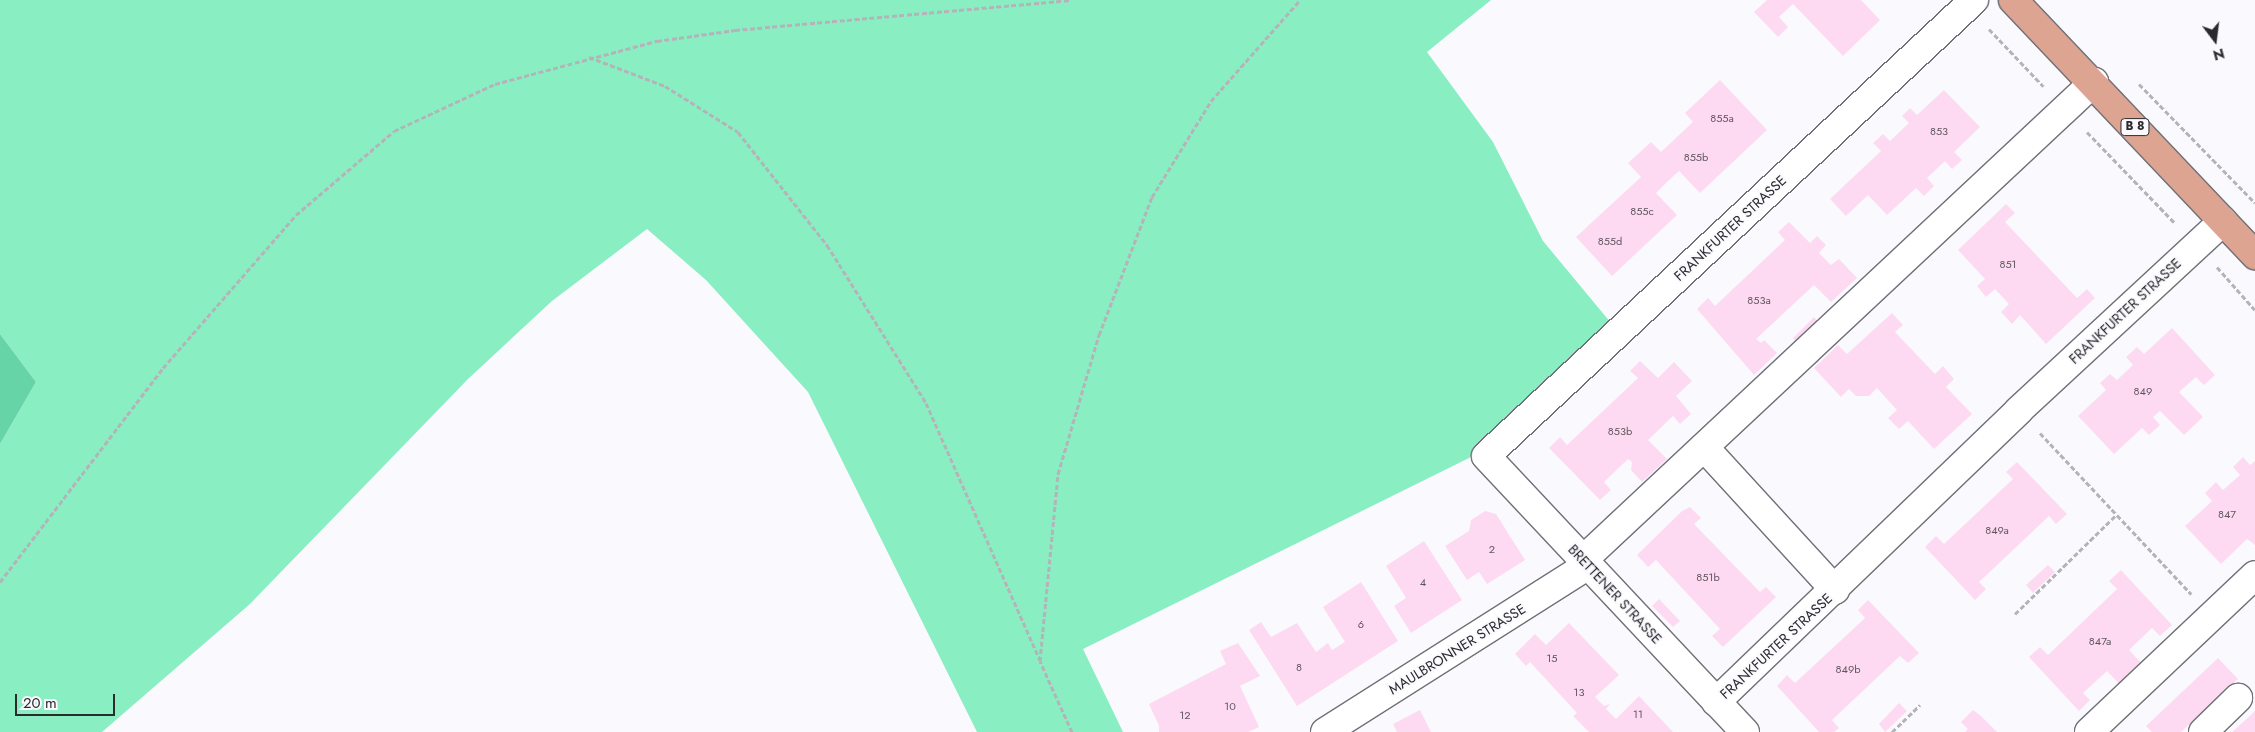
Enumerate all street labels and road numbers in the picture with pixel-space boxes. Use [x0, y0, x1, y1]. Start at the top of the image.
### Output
road number: B 8 [2120, 118, 2150, 136]
street label: FRANKFURTER STRASSE [1671, 172, 1789, 284]
street label: FRANKFURTER STRASSE [2066, 255, 2184, 367]
street label: BRETTENER STRASSE [1565, 541, 1665, 647]
street label: FRANKFURTER STRASSE [1717, 590, 1835, 702]
street label: MAULBRONNER STRASSE [1386, 600, 1528, 698]

